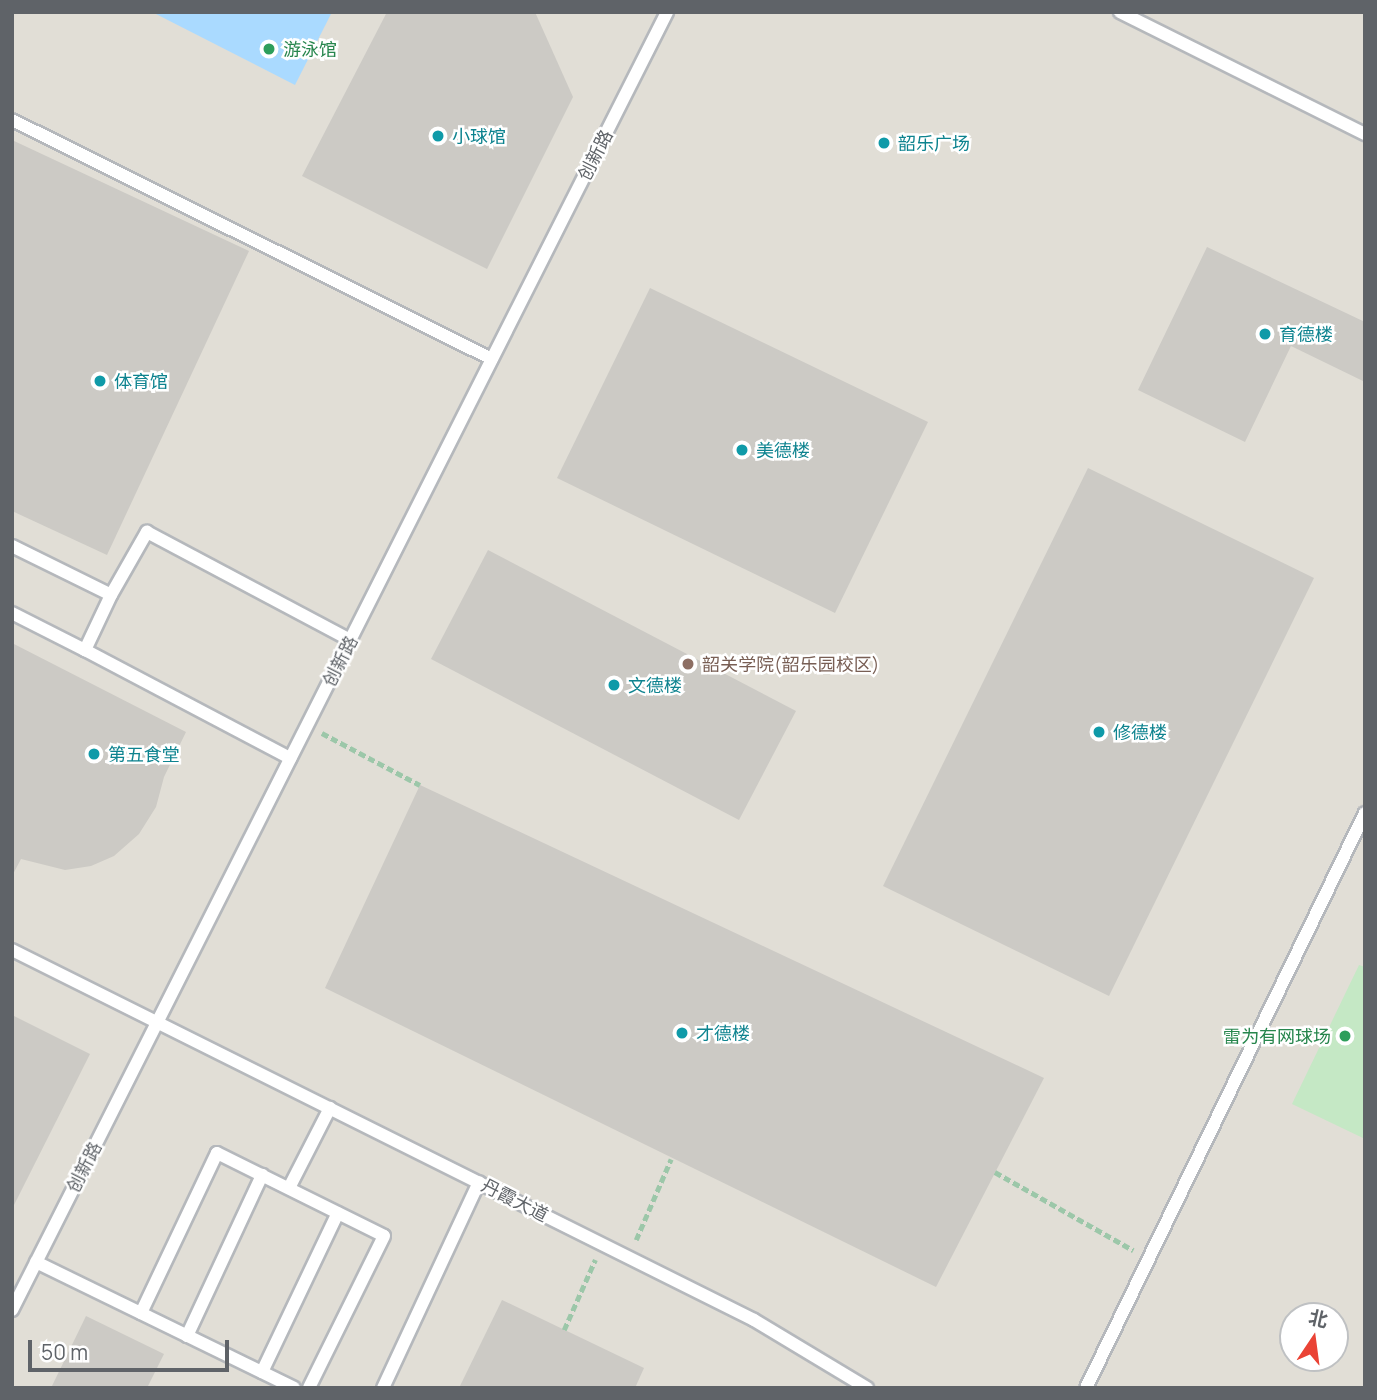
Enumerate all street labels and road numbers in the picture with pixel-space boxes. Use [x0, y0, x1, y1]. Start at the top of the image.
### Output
street label: 创新路 [573, 126, 617, 184]
street label: 创新路 [318, 632, 362, 690]
street label: 创新路 [62, 1138, 106, 1196]
street label: 丹霞大道 [478, 1174, 552, 1226]

